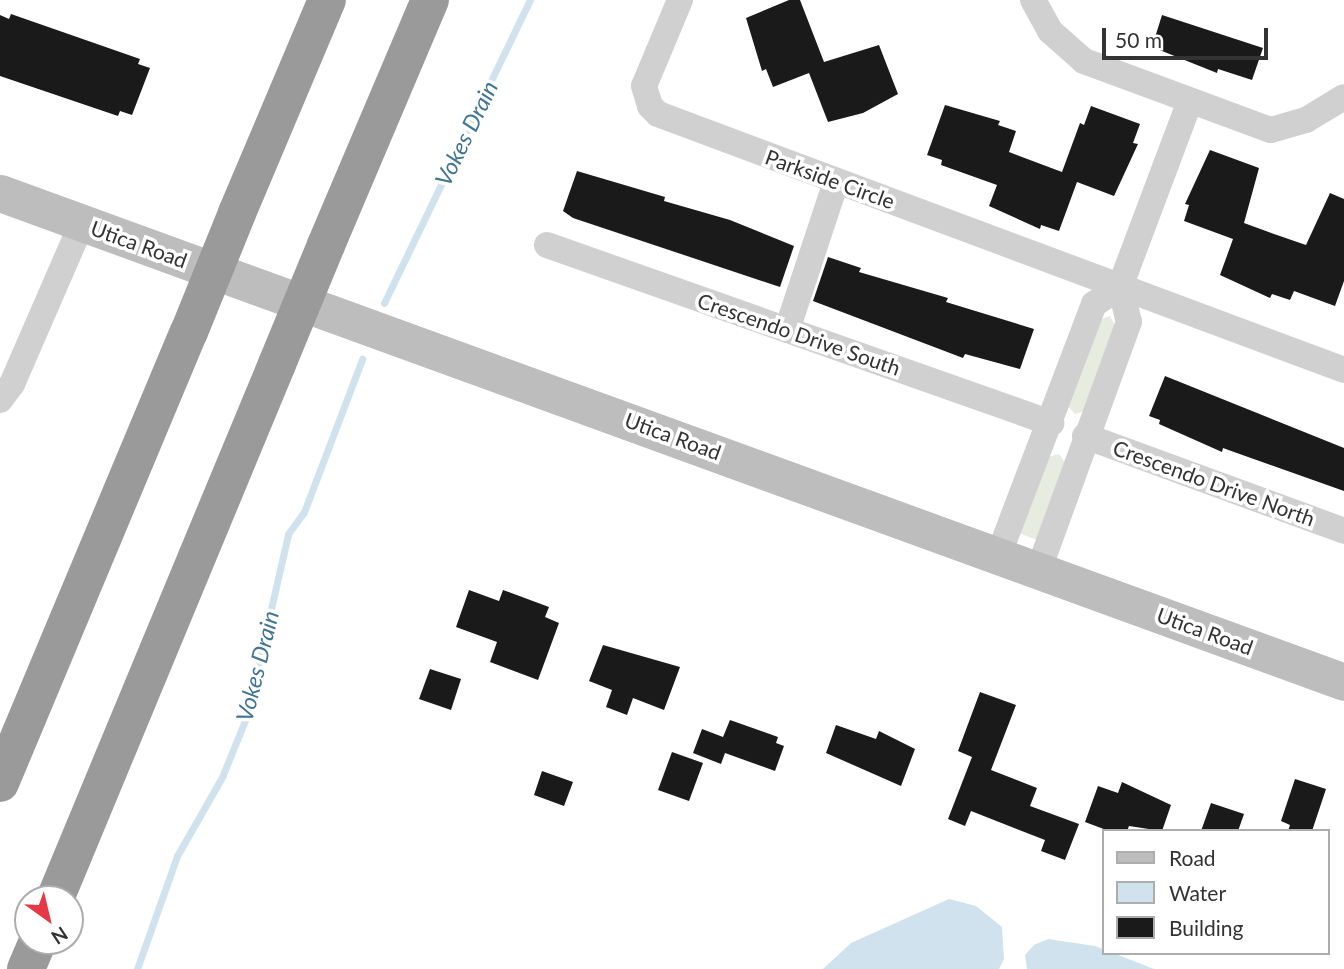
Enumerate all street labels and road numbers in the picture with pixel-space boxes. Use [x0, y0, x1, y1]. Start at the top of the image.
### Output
street label: Parkside Circle [762, 144, 898, 214]
street label: Utica Road [87, 215, 191, 273]
street label: Crescendo Drive South [694, 287, 904, 381]
street label: Utica Road [621, 407, 725, 465]
street label: Crescendo Drive North [1110, 435, 1318, 531]
street label: Utica Road [1153, 602, 1257, 660]

